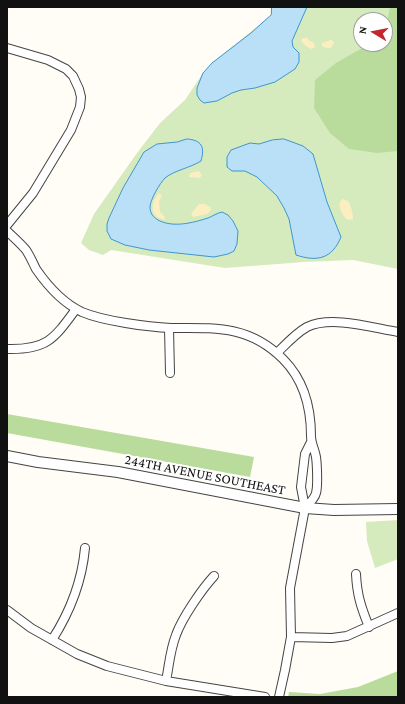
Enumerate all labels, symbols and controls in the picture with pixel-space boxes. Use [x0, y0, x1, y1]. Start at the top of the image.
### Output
north arrow [353, 12, 393, 52]
text: N [356, 25, 369, 35]
street label: 244TH AVENUE SOUTHEAST [123, 451, 287, 499]

